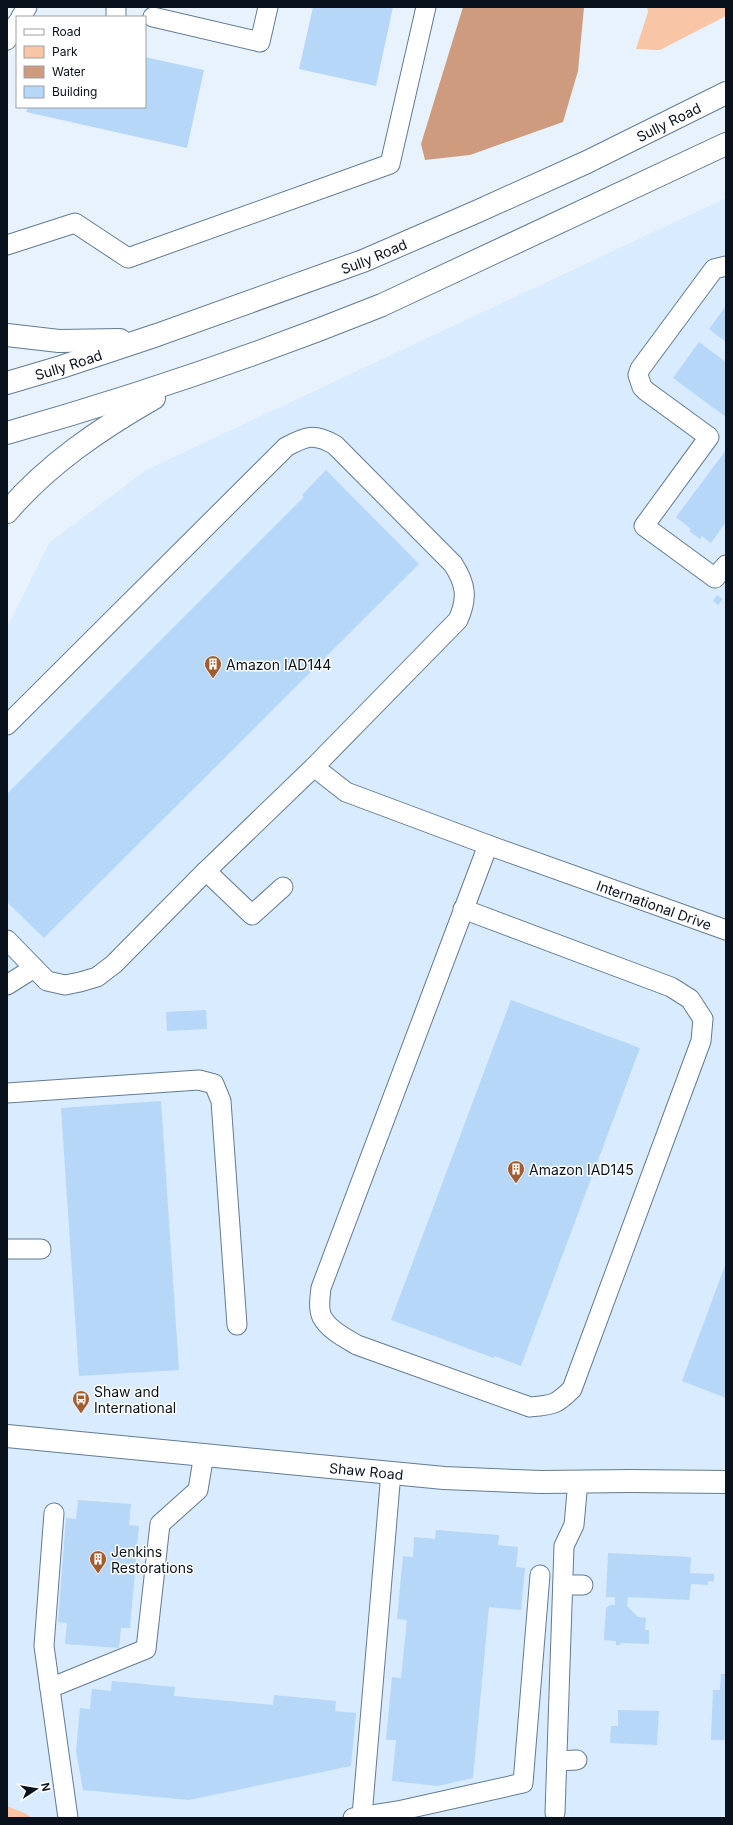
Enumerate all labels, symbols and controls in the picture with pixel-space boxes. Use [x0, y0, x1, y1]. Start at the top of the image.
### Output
legend [16, 16, 146, 108]
text: Road [52, 24, 81, 39]
text: Park [52, 44, 78, 59]
text: Water [52, 64, 86, 79]
text: Building [52, 84, 97, 99]
street label: Sully Road [633, 99, 703, 145]
street label: Sully Road [338, 235, 409, 277]
street label: Sully Road [33, 345, 104, 383]
building icon: Amazon IAD144 [203, 654, 223, 679]
place label: Amazon IAD144 [226, 656, 331, 673]
street label: International Drive [594, 876, 714, 933]
building icon: Amazon IAD145 [506, 1159, 526, 1184]
place label: Amazon IAD145 [529, 1161, 634, 1178]
place label: Shaw and International [94, 1383, 176, 1416]
bus stop icon: Shaw and International [71, 1389, 91, 1414]
street label: Shaw Road [329, 1459, 404, 1483]
place label: Jenkins Restorations [111, 1543, 193, 1576]
building icon: Jenkins Restorations [88, 1549, 108, 1574]
north arrow [16, 1769, 56, 1809]
text: N [38, 1781, 54, 1792]

